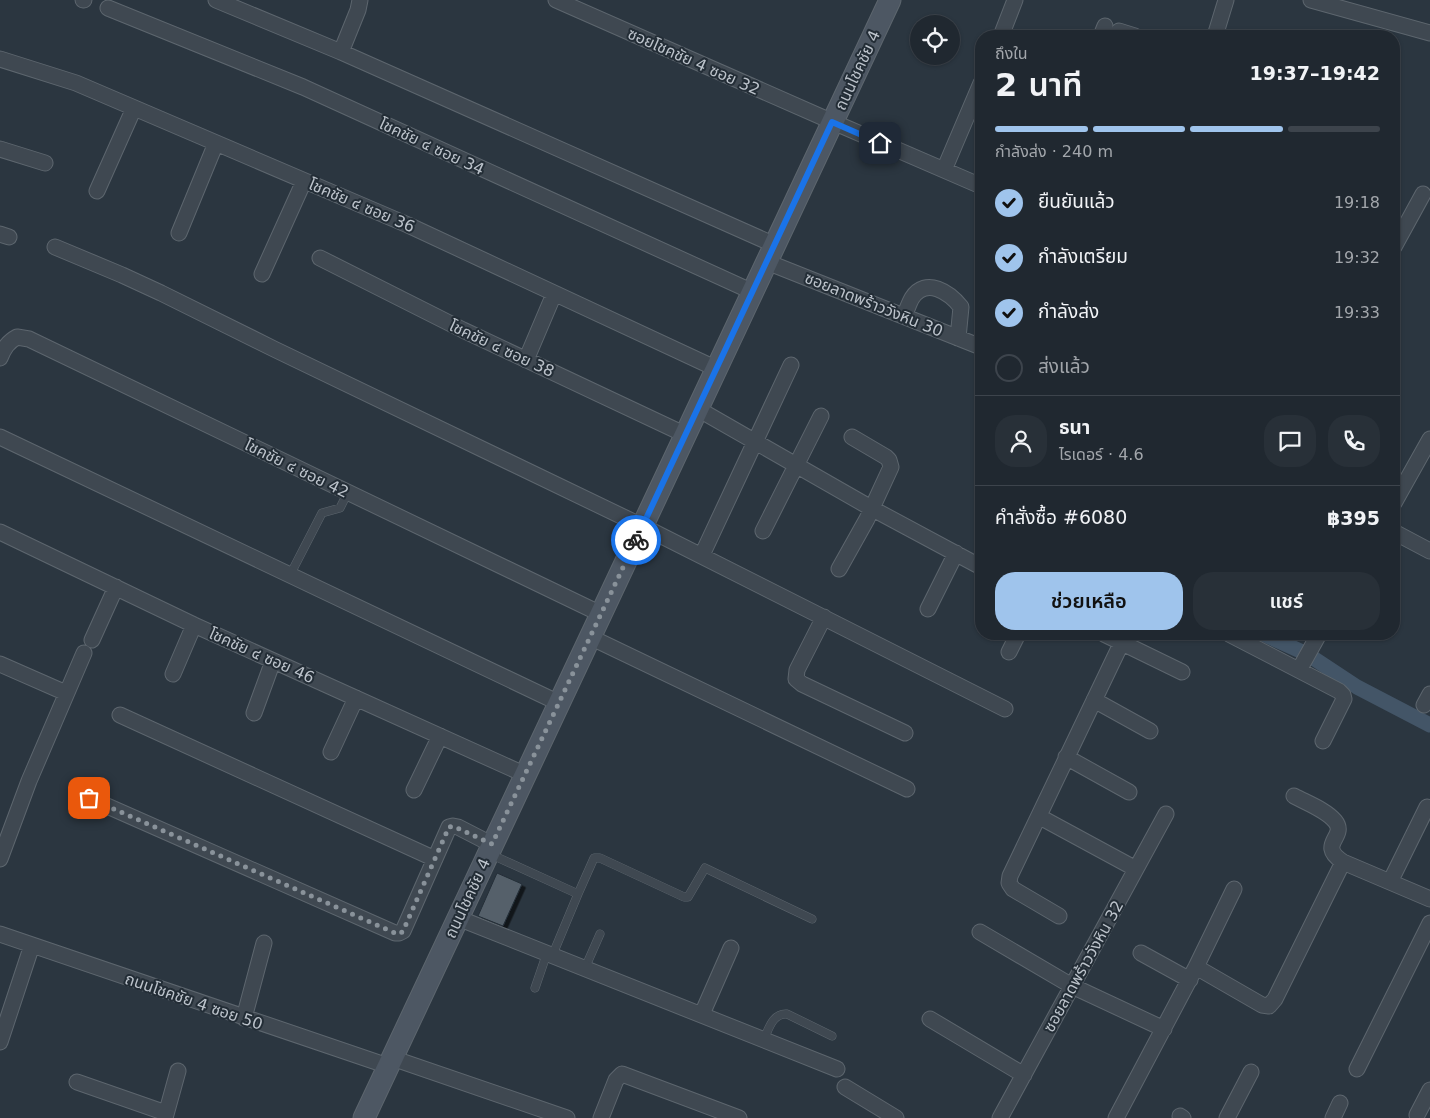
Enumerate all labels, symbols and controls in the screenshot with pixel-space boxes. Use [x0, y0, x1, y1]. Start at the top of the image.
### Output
map controls [910, 15, 960, 65]
button: locate [910, 15, 960, 65]
street label: ซอยโชคชัย 4 ซอย 32 [625, 24, 763, 99]
street label: ถนนโชคชัย 4 [831, 27, 884, 113]
text: ถึงใน [995, 44, 1028, 63]
text: 19:37–19:42 [1250, 62, 1380, 84]
text: 2 นาที [995, 66, 1082, 104]
street label: โชคชัย ๔ ซอย 34 [376, 114, 487, 179]
pin [859, 122, 901, 164]
icon: home [866, 129, 894, 157]
text: กำลังส่ง · 240 m [995, 142, 1113, 161]
street label: โชคชัย ๔ ซอย 36 [306, 175, 418, 236]
icon: check [995, 189, 1023, 217]
text: ยืนยันแล้ว [1038, 190, 1115, 212]
text: 19:18 [1334, 193, 1380, 212]
icon: check [995, 244, 1023, 272]
text: กำลังเตรียม [1038, 245, 1128, 267]
text: 19:32 [1334, 248, 1380, 267]
street label: ซอยลาดพร้าววังหิน 30 [802, 268, 946, 341]
icon: check [995, 299, 1023, 327]
text: กำลังส่ง [1038, 300, 1099, 322]
text: 19:33 [1334, 303, 1380, 322]
street label: โชคชัย ๔ ซอย 38 [446, 316, 557, 381]
text: ส่งแล้ว [1038, 355, 1090, 377]
button: person [995, 415, 1047, 467]
button: chat [1264, 415, 1316, 467]
button: phone [1328, 415, 1380, 467]
text: ธนา [1059, 416, 1090, 438]
street label: โชคชัย ๔ ซอย 42 [242, 435, 352, 502]
text: ไรเดอร์ · 4.6 [1059, 445, 1144, 464]
text: คำสั่งซื้อ #6080 [995, 506, 1127, 528]
text: ฿395 [1327, 507, 1380, 529]
courier [611, 515, 661, 565]
icon: bike [622, 526, 650, 554]
button: ช่วยเหลือ [995, 572, 1183, 630]
button: แชร์ [1193, 572, 1380, 630]
street label: โชคชัย ๔ ซอย 46 [206, 624, 318, 687]
pin [68, 777, 110, 819]
icon: bag [75, 784, 103, 812]
street label: ถนนโชคชัย 4 [441, 855, 494, 941]
street label: ซอยลาดพร้าววังหิน 32 [1039, 897, 1127, 1035]
street label: ถนนโชคชัย 4 ซอย 50 [123, 969, 265, 1034]

